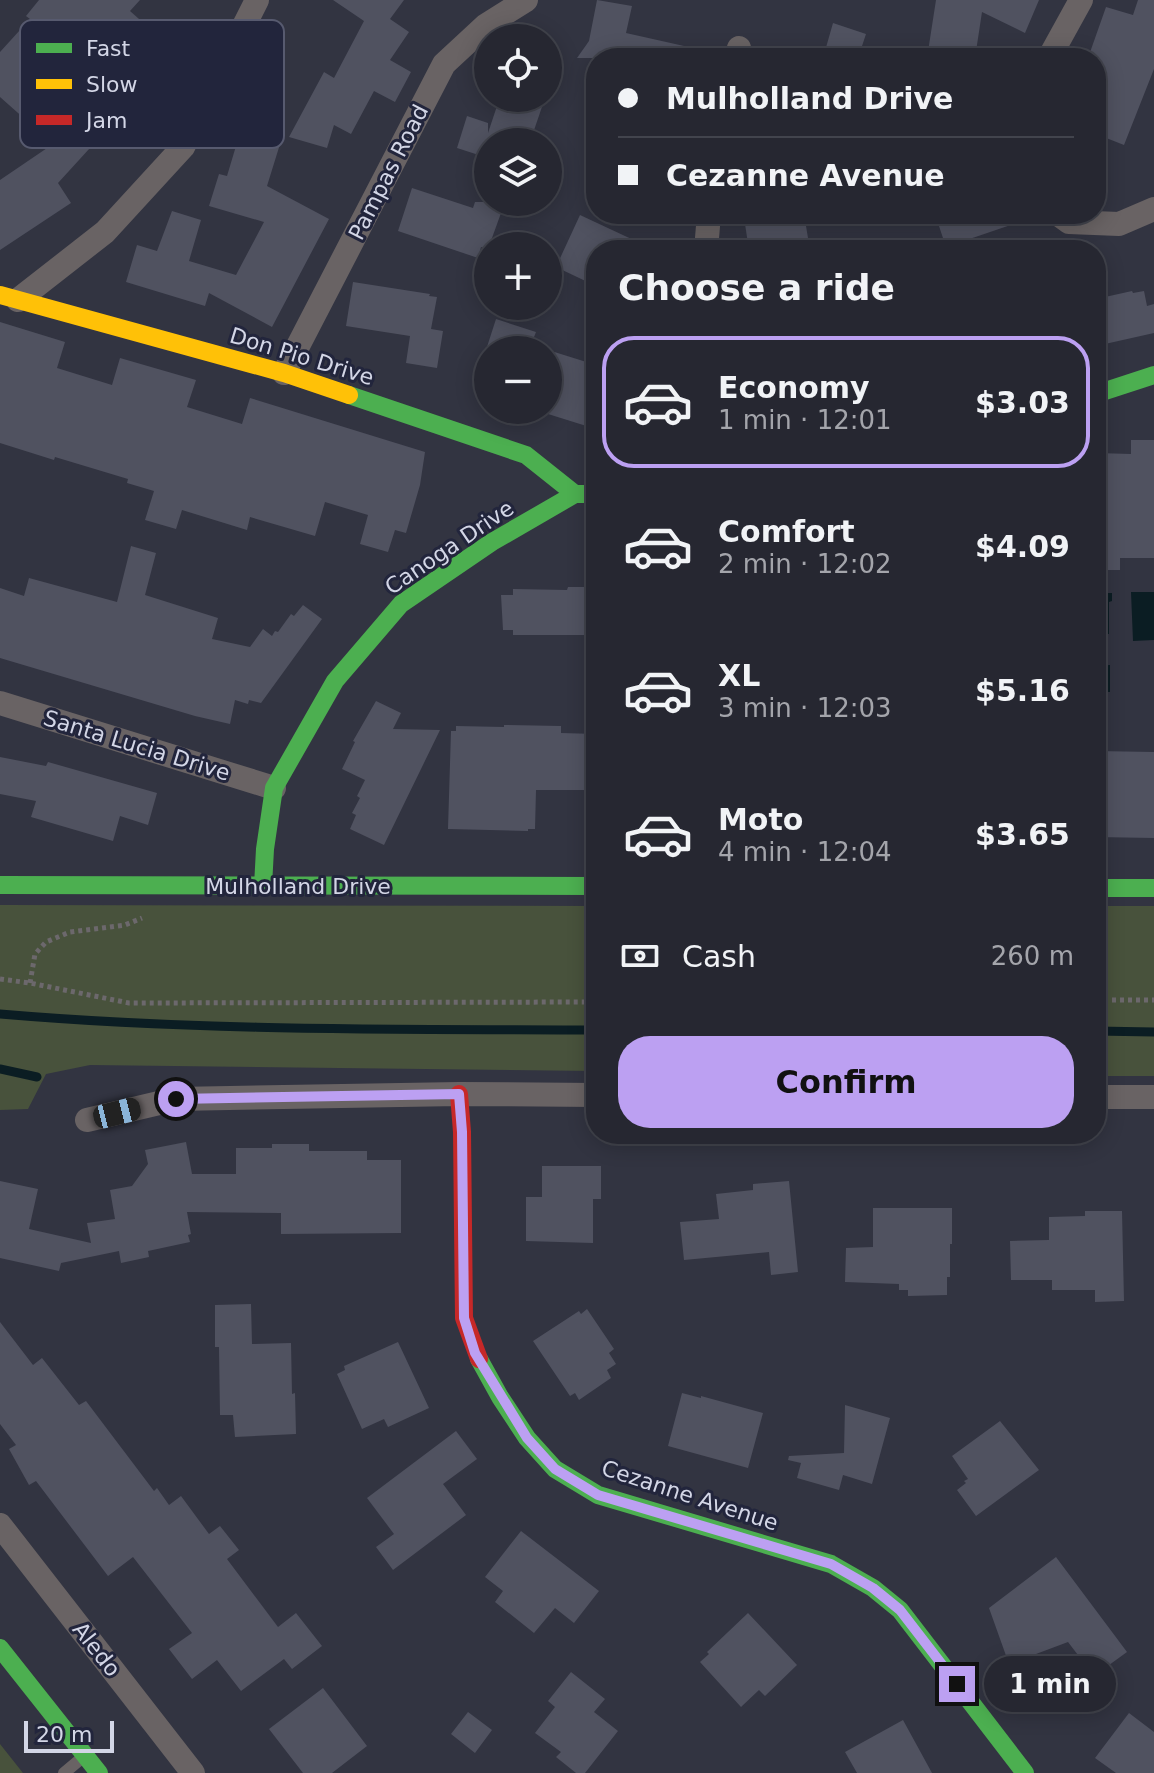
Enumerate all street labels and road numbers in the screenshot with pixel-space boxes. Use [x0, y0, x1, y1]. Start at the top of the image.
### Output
street label: Pampas Road [344, 100, 433, 244]
street label: Don Pio Drive [227, 323, 377, 390]
street label: Canoga Drive [380, 495, 518, 600]
street label: Santa Lucia Drive [41, 705, 233, 786]
street label: Mulholland Drive [205, 874, 391, 899]
street label: Cezanne Avenue [598, 1455, 781, 1536]
street label: Aledo [68, 1617, 126, 1681]

